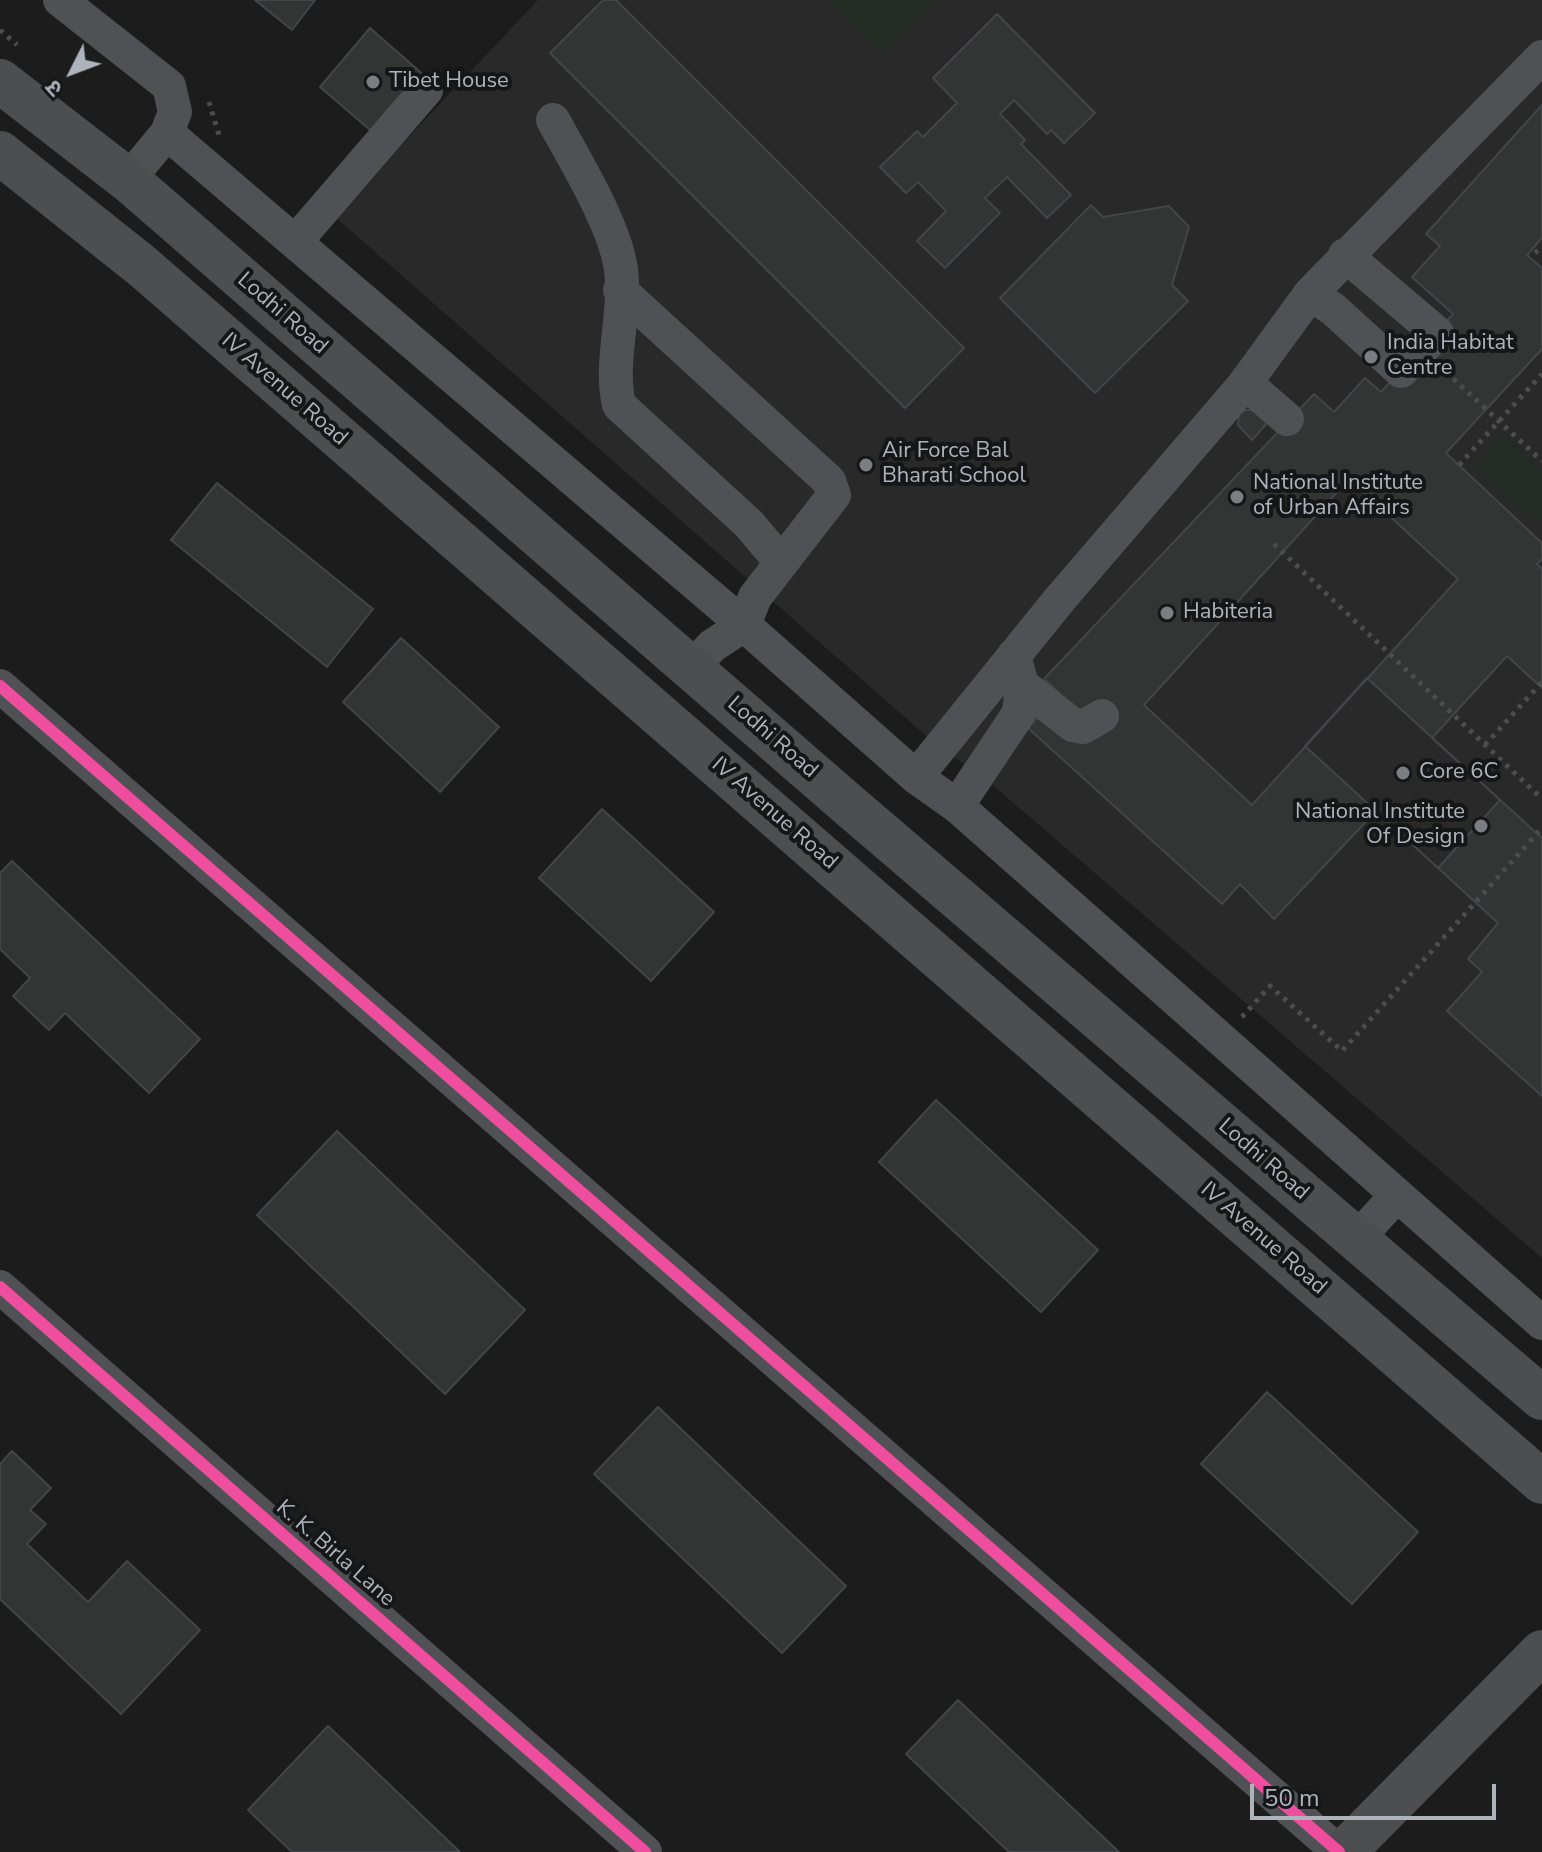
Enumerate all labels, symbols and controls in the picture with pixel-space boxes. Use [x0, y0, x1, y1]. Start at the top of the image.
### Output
north arrow [32, 32, 112, 112]
place label: Tibet House [389, 69, 509, 95]
text: उ [39, 73, 70, 103]
marker: Tibet House [364, 73, 382, 91]
street label: Lodhi Road [231, 268, 333, 360]
street label: IV Avenue Road [216, 328, 352, 452]
place label: India Habitat Centre [1387, 331, 1514, 382]
marker: India Habitat Centre [1362, 348, 1380, 366]
place label: Air Force Bal Bharati School [882, 439, 1026, 490]
marker: Air Force Bal Bharati School [857, 456, 875, 474]
place label: National Institute of Urban Affairs [1253, 471, 1423, 522]
marker: National Institute of Urban Affairs [1228, 488, 1246, 506]
place label: Habiteria [1183, 600, 1273, 626]
marker: Habiteria [1158, 604, 1176, 622]
street label: Lodhi Road [721, 692, 823, 784]
street label: IV Avenue Road [706, 752, 842, 876]
place label: Core 6C [1419, 760, 1498, 786]
marker: Core 6C [1394, 764, 1412, 782]
place label: National Institute Of Design [1295, 800, 1465, 852]
marker: National Institute Of Design [1472, 817, 1490, 835]
street label: Lodhi Road [1212, 1114, 1314, 1206]
street label: IV Avenue Road [1195, 1177, 1331, 1301]
street label: K. K. Birla Lane [270, 1495, 400, 1613]
scale bar [1254, 1768, 1500, 1818]
text: 50 m [1264, 1782, 1320, 1814]

